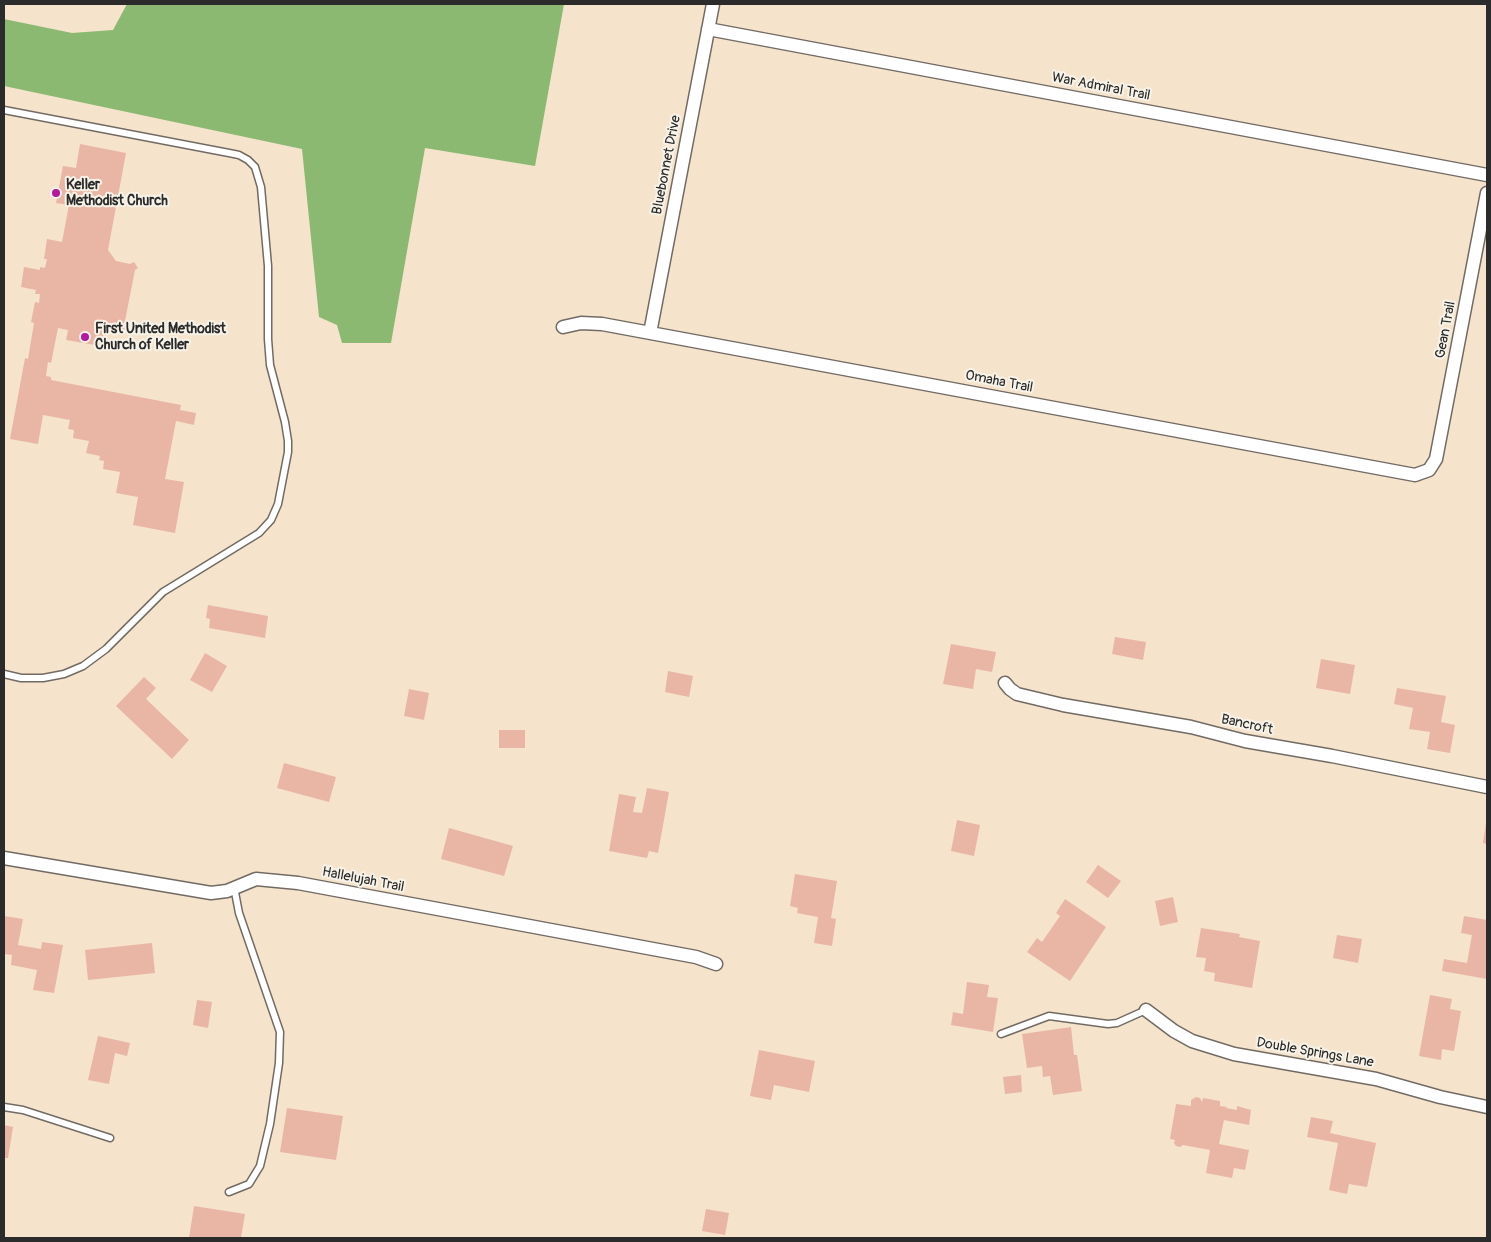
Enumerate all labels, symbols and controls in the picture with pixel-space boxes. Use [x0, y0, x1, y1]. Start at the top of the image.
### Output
street label: War Admiral Trail [1050, 69, 1152, 105]
street label: Bluebonnet Drive [649, 114, 685, 216]
place label: Keller Methodist Church [66, 177, 168, 210]
marker: Keller Methodist Church [50, 187, 62, 199]
street label: Gean Trail [1432, 300, 1460, 360]
place label: First United Methodist Church of Keller [95, 321, 226, 354]
marker: First United Methodist Church of Keller [79, 331, 91, 343]
street label: Omaha Trail [964, 367, 1034, 397]
street label: Bancroft [1220, 711, 1274, 739]
street label: Hallelujah Trail [320, 864, 406, 896]
street label: Double Springs Lane [1255, 1034, 1375, 1072]

